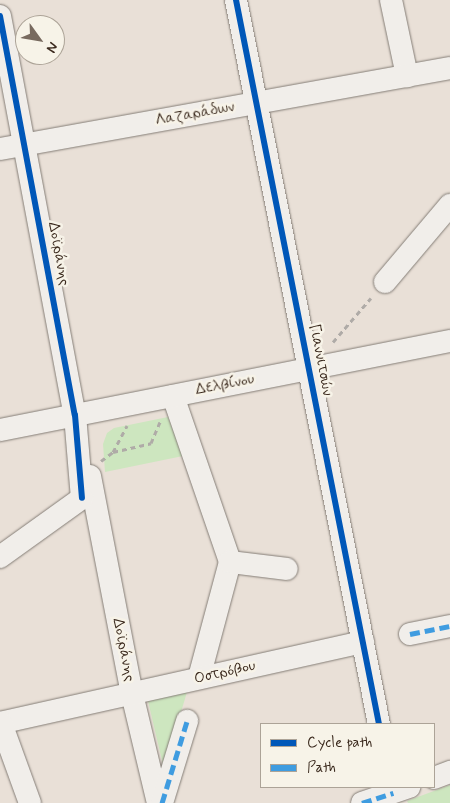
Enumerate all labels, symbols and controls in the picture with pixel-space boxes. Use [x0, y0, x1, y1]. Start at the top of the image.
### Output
north arrow [15, 15, 65, 65]
text: N [42, 39, 62, 56]
street label: Λαζαράδων [154, 98, 236, 130]
street label: Δοϊράνης [44, 221, 72, 287]
street label: Γιαννιτσών [304, 323, 336, 397]
street label: Δελβίνου [194, 370, 256, 400]
street label: Δοϊράνης [108, 617, 138, 683]
street label: Οστρόβου [193, 657, 257, 689]
legend [260, 723, 435, 788]
text: Cycle path [307, 733, 372, 753]
text: Path [307, 758, 336, 778]

